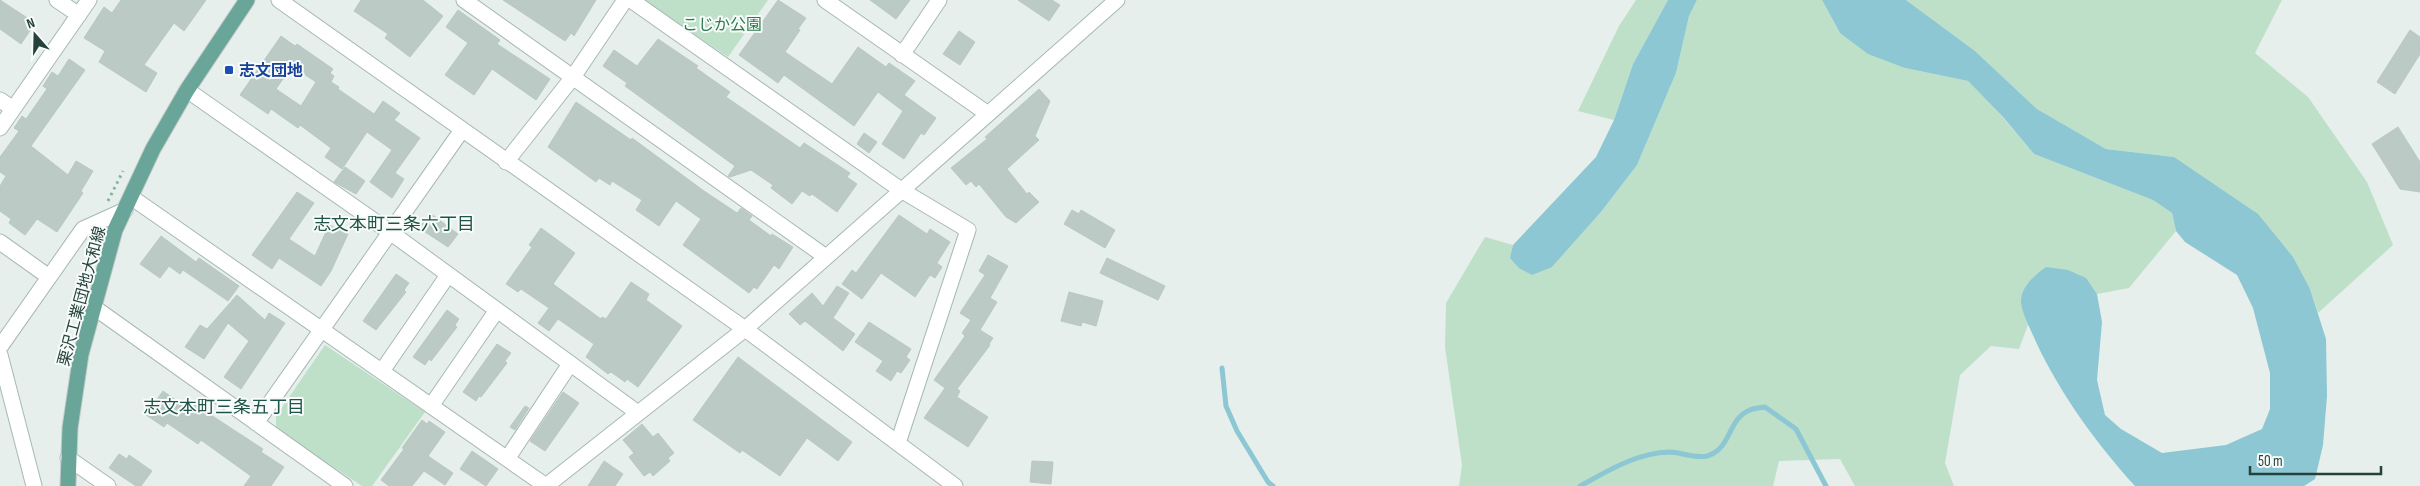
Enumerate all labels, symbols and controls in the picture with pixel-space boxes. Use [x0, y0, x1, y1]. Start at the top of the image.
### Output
north arrow [10, 10, 60, 60]
text: N [24, 14, 37, 33]
park label: こじか公園 [682, 16, 762, 35]
place label: 志文団地 [239, 62, 303, 81]
marker: 志文団地 [223, 64, 235, 76]
district label: 志文本町三条六丁目 [313, 214, 475, 235]
street label: 栗沢工業団地大和線 [55, 224, 110, 368]
district label: 志文本町三条五丁目 [143, 397, 305, 418]
scale bar [2250, 444, 2381, 476]
text: 50 m [2258, 452, 2283, 471]

